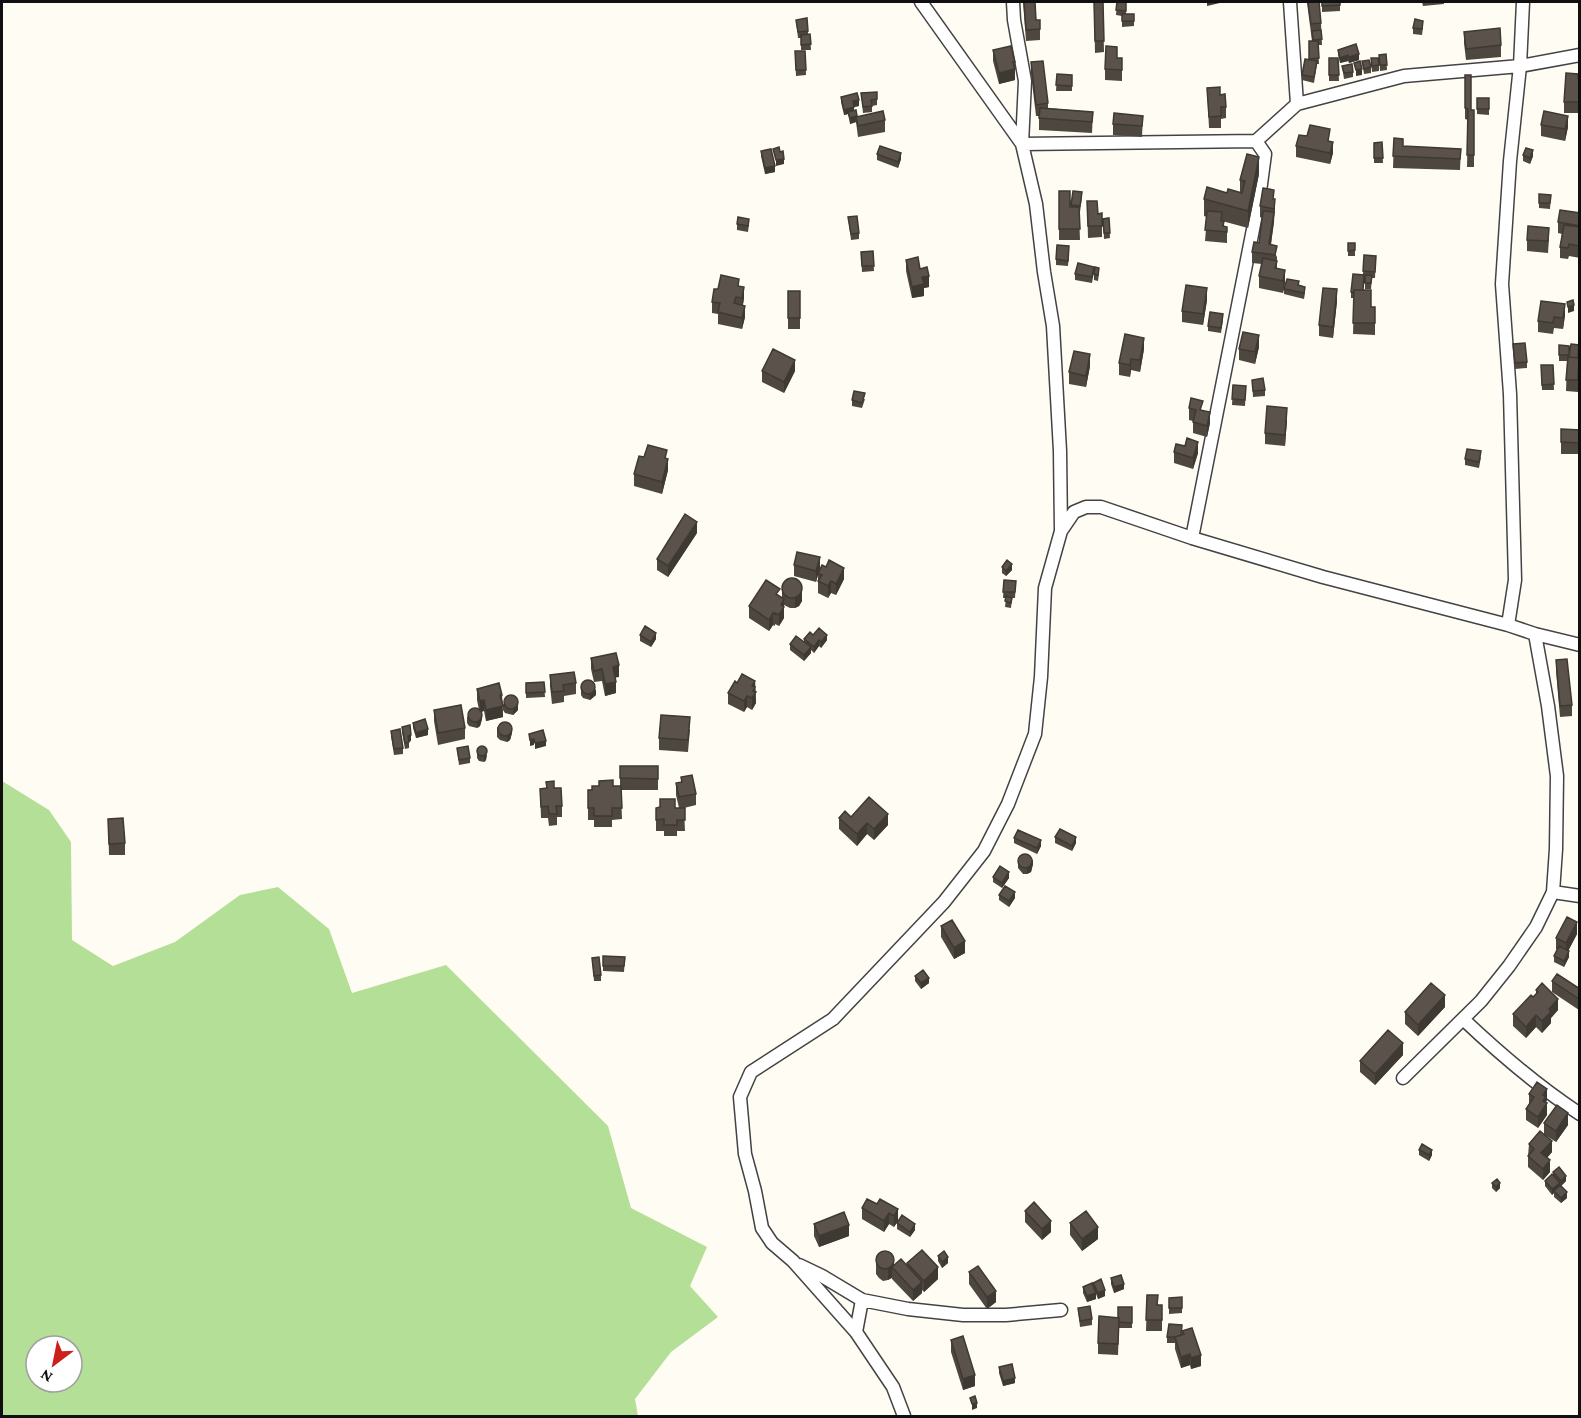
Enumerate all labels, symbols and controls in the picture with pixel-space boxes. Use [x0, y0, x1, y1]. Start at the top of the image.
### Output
north arrow [24, 1334, 84, 1394]
text: N [37, 1366, 55, 1386]

